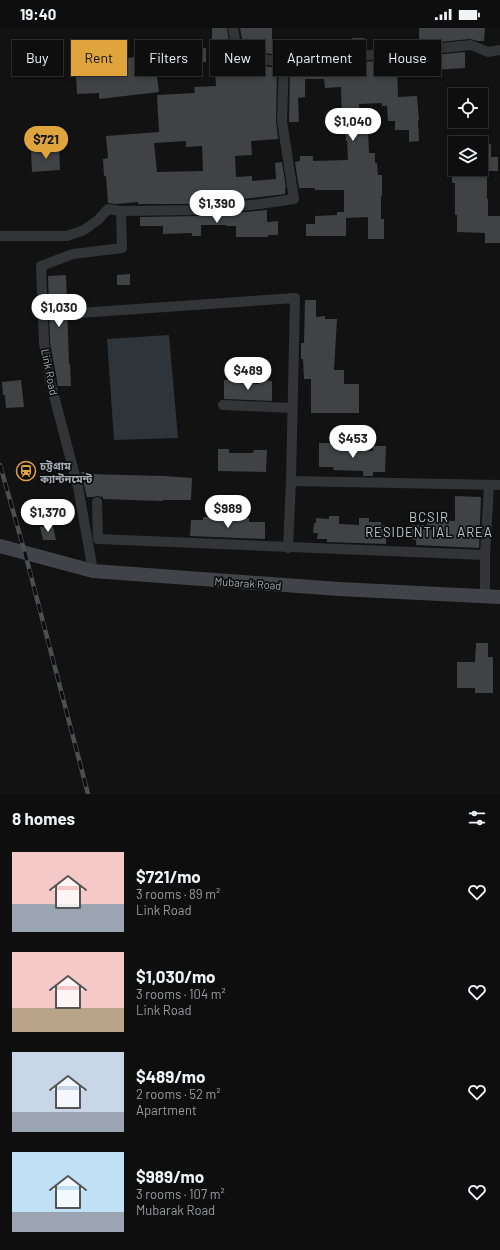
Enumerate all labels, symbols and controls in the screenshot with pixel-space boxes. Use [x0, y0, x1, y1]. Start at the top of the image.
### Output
text: 19:40 [20, 5, 56, 23]
chip: Buy [12, 40, 63, 76]
chip: Rent [71, 40, 127, 76]
chip: Filters [135, 40, 202, 76]
chip: New [210, 40, 265, 76]
chip: Apartment [273, 40, 366, 76]
chip: House [374, 40, 441, 76]
map controls [448, 88, 488, 176]
button: locate [448, 88, 488, 128]
pin: $1,040 [320, 108, 386, 142]
text: $1,040 [334, 113, 372, 129]
pin: $721 [22, 126, 70, 160]
text: $721 [33, 131, 59, 147]
button: layers [448, 136, 488, 176]
pin: $1,390 [184, 190, 250, 224]
text: $1,390 [199, 195, 235, 211]
pin: $1,030 [26, 294, 92, 328]
text: $1,030 [41, 299, 78, 315]
street label: Link Road [39, 348, 61, 396]
pin: $489 [224, 357, 272, 391]
text: $489 [233, 362, 263, 378]
pin: $453 [329, 425, 377, 459]
text: $453 [338, 430, 368, 446]
place label: চট্টগ্রাম ক্যান্টনমেন্ট [39, 459, 93, 485]
station icon: চট্টগ্রাম ক্যান্টনমেন্ট [15, 460, 37, 482]
pin: $989 [204, 495, 252, 529]
pin: $1,370 [15, 499, 81, 533]
text: $989 [214, 500, 242, 516]
text: $1,370 [30, 504, 66, 520]
district label: BCSIR RESIDENTIAL AREA [365, 509, 493, 540]
street label: Mubarak Road [214, 574, 282, 592]
icon: filters [466, 807, 488, 829]
text: 8 homes [12, 808, 75, 828]
text: $721/mo [136, 866, 201, 886]
icon: home [44, 868, 92, 916]
icon: heart [466, 881, 488, 903]
text: 3 rooms · 89 m² [136, 886, 220, 902]
text: Link Road [136, 902, 192, 918]
text: $1,030/mo [136, 966, 216, 986]
icon: home [44, 968, 92, 1016]
icon: heart [466, 981, 488, 1003]
text: 3 rooms · 104 m² [136, 986, 226, 1002]
text: Link Road [136, 1002, 192, 1018]
text: $489/mo [136, 1066, 205, 1086]
icon: home [44, 1068, 92, 1116]
icon: heart [466, 1081, 488, 1103]
text: 2 rooms · 52 m² [136, 1086, 221, 1102]
text: Apartment [136, 1102, 197, 1118]
text: $989/mo [136, 1166, 204, 1186]
icon: home [44, 1168, 92, 1216]
icon: heart [466, 1181, 488, 1203]
text: 3 rooms · 107 m² [136, 1186, 225, 1202]
text: Mubarak Road [136, 1202, 215, 1218]

